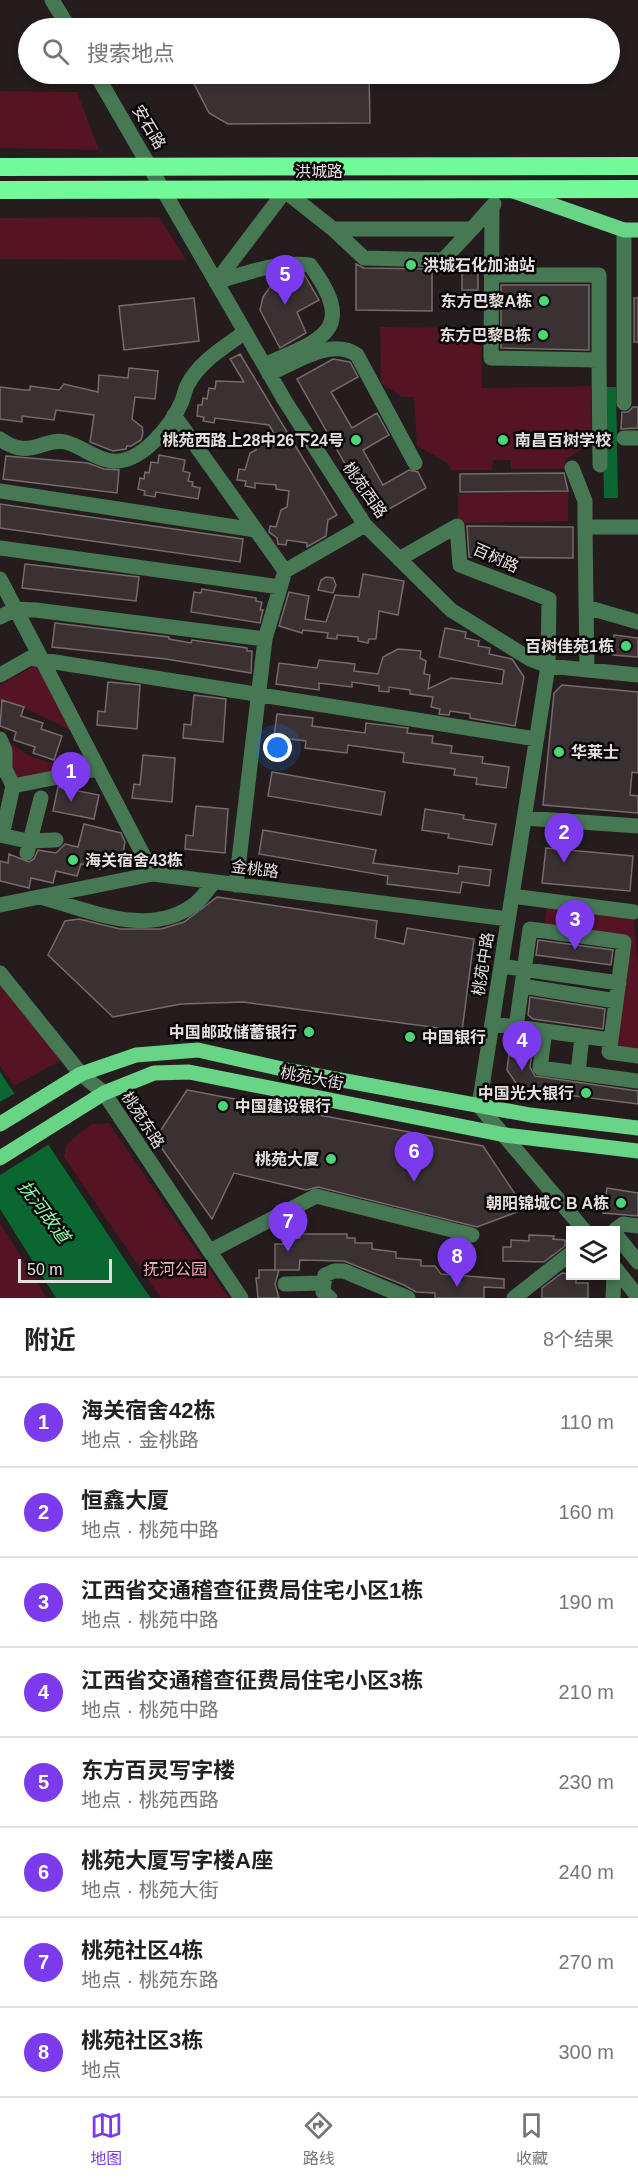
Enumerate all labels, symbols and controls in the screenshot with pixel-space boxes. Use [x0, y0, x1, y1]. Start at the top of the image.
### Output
search box [18, 18, 620, 84]
icon: search [39, 35, 72, 68]
text: 搜索地点 [87, 41, 175, 66]
street label: 安石路 [129, 102, 169, 152]
street label: 洪城路 [295, 163, 343, 180]
pin: 5 [266, 256, 304, 305]
place label: 洪城石化加油站 [423, 256, 535, 274]
marker: 洪城石化加油站 [404, 258, 418, 272]
place label: 东方巴黎A栋 [440, 292, 532, 310]
marker: 东方巴黎A栋 [537, 294, 551, 308]
place label: 东方巴黎B栋 [439, 326, 531, 344]
marker: 东方巴黎B栋 [536, 328, 550, 342]
place label: 南昌百树学校 [515, 431, 612, 449]
place label: 桃苑西路上28中26下24号 [163, 432, 344, 449]
marker: 桃苑西路上28中26下24号 [349, 433, 363, 447]
marker: 南昌百树学校 [496, 433, 510, 447]
street label: 桃苑西路 [340, 459, 390, 521]
street label: 百树路 [471, 540, 521, 576]
place label: 百树佳苑1栋 [525, 637, 614, 655]
marker: 百树佳苑1栋 [619, 639, 633, 653]
your location [263, 733, 292, 762]
place label: 华莱士 [571, 743, 619, 761]
marker: 华莱士 [552, 745, 566, 759]
pin: 1 [52, 752, 90, 802]
pin: 2 [544, 814, 584, 863]
place label: 海关宿舍43栋 [85, 851, 183, 869]
marker: 海关宿舍43栋 [66, 853, 80, 867]
street label: 金桃路 [230, 858, 280, 880]
pin: 3 [556, 900, 594, 950]
street label: 桃苑中路 [470, 931, 496, 997]
pin: 4 [502, 1022, 542, 1071]
place label: 中国邮政储蓄银行 [169, 1024, 297, 1041]
marker: 中国邮政储蓄银行 [302, 1025, 316, 1039]
place label: 中国银行 [422, 1029, 486, 1046]
marker: 中国银行 [403, 1030, 417, 1044]
street label: 桃苑大街 [279, 1064, 345, 1092]
place label: 中国光大银行 [478, 1085, 574, 1102]
marker: 中国光大银行 [579, 1086, 593, 1100]
street label: 桃苑东路 [118, 1089, 168, 1151]
place label: 中国建设银行 [235, 1098, 331, 1115]
marker: 中国建设银行 [216, 1099, 230, 1113]
pin: 6 [394, 1132, 434, 1182]
place label: 桃苑大厦 [255, 1151, 319, 1168]
marker: 桃苑大厦 [324, 1152, 338, 1166]
water label: 抚河故道 [14, 1177, 75, 1249]
place label: 朝阳锦城C B A栋 [486, 1194, 609, 1212]
marker: 朝阳锦城C B A栋 [614, 1196, 628, 1210]
pin: 7 [268, 1202, 308, 1252]
map controls [566, 1226, 620, 1280]
button: layers [566, 1226, 620, 1280]
pin: 8 [438, 1238, 476, 1287]
scale bar [18, 1256, 112, 1284]
text: 50 m [27, 1261, 63, 1278]
park label: 抚河公园 [143, 1261, 207, 1278]
text: 附近 [24, 1325, 76, 1355]
text: 8个结果 [543, 1328, 614, 1350]
text: 海关宿舍42栋 [81, 1398, 215, 1423]
text: 1 [38, 1411, 49, 1433]
text: 110 m [560, 1411, 614, 1433]
text: 地点 · 金桃路 [81, 1429, 199, 1451]
text: 恒鑫大厦 [81, 1488, 169, 1513]
text: 2 [38, 1501, 49, 1523]
text: 160 m [558, 1501, 614, 1523]
text: 地点 · 桃苑中路 [81, 1519, 219, 1541]
text: 江西省交通稽查征费局住宅小区1栋 [81, 1578, 423, 1603]
text: 3 [38, 1591, 49, 1613]
text: 190 m [558, 1591, 614, 1613]
text: 地点 · 桃苑中路 [81, 1609, 219, 1631]
text: 江西省交通稽查征费局住宅小区3栋 [81, 1668, 423, 1693]
text: 4 [38, 1681, 49, 1703]
text: 210 m [558, 1681, 614, 1703]
text: 地点 · 桃苑中路 [81, 1699, 219, 1721]
text: 东方百灵写字楼 [81, 1758, 235, 1783]
text: 5 [38, 1771, 49, 1793]
text: 230 m [558, 1771, 614, 1793]
text: 地点 · 桃苑西路 [81, 1789, 219, 1811]
text: 桃苑大厦写字楼A座 [81, 1848, 273, 1873]
text: 6 [38, 1861, 49, 1883]
text: 240 m [558, 1861, 614, 1883]
text: 地点 · 桃苑大街 [81, 1879, 219, 1901]
text: 桃苑社区4栋 [81, 1938, 203, 1963]
text: 7 [38, 1951, 49, 1973]
text: 270 m [558, 1951, 614, 1973]
text: 地点 · 桃苑东路 [81, 1969, 219, 1991]
text: 桃苑社区3栋 [81, 2028, 203, 2053]
text: 8 [38, 2041, 49, 2063]
text: 300 m [558, 2041, 614, 2063]
text: 地点 [81, 2059, 121, 2081]
tab: 地图 [90, 2109, 123, 2169]
tab: 路线 [302, 2109, 335, 2169]
tab: 收藏 [515, 2109, 548, 2169]

